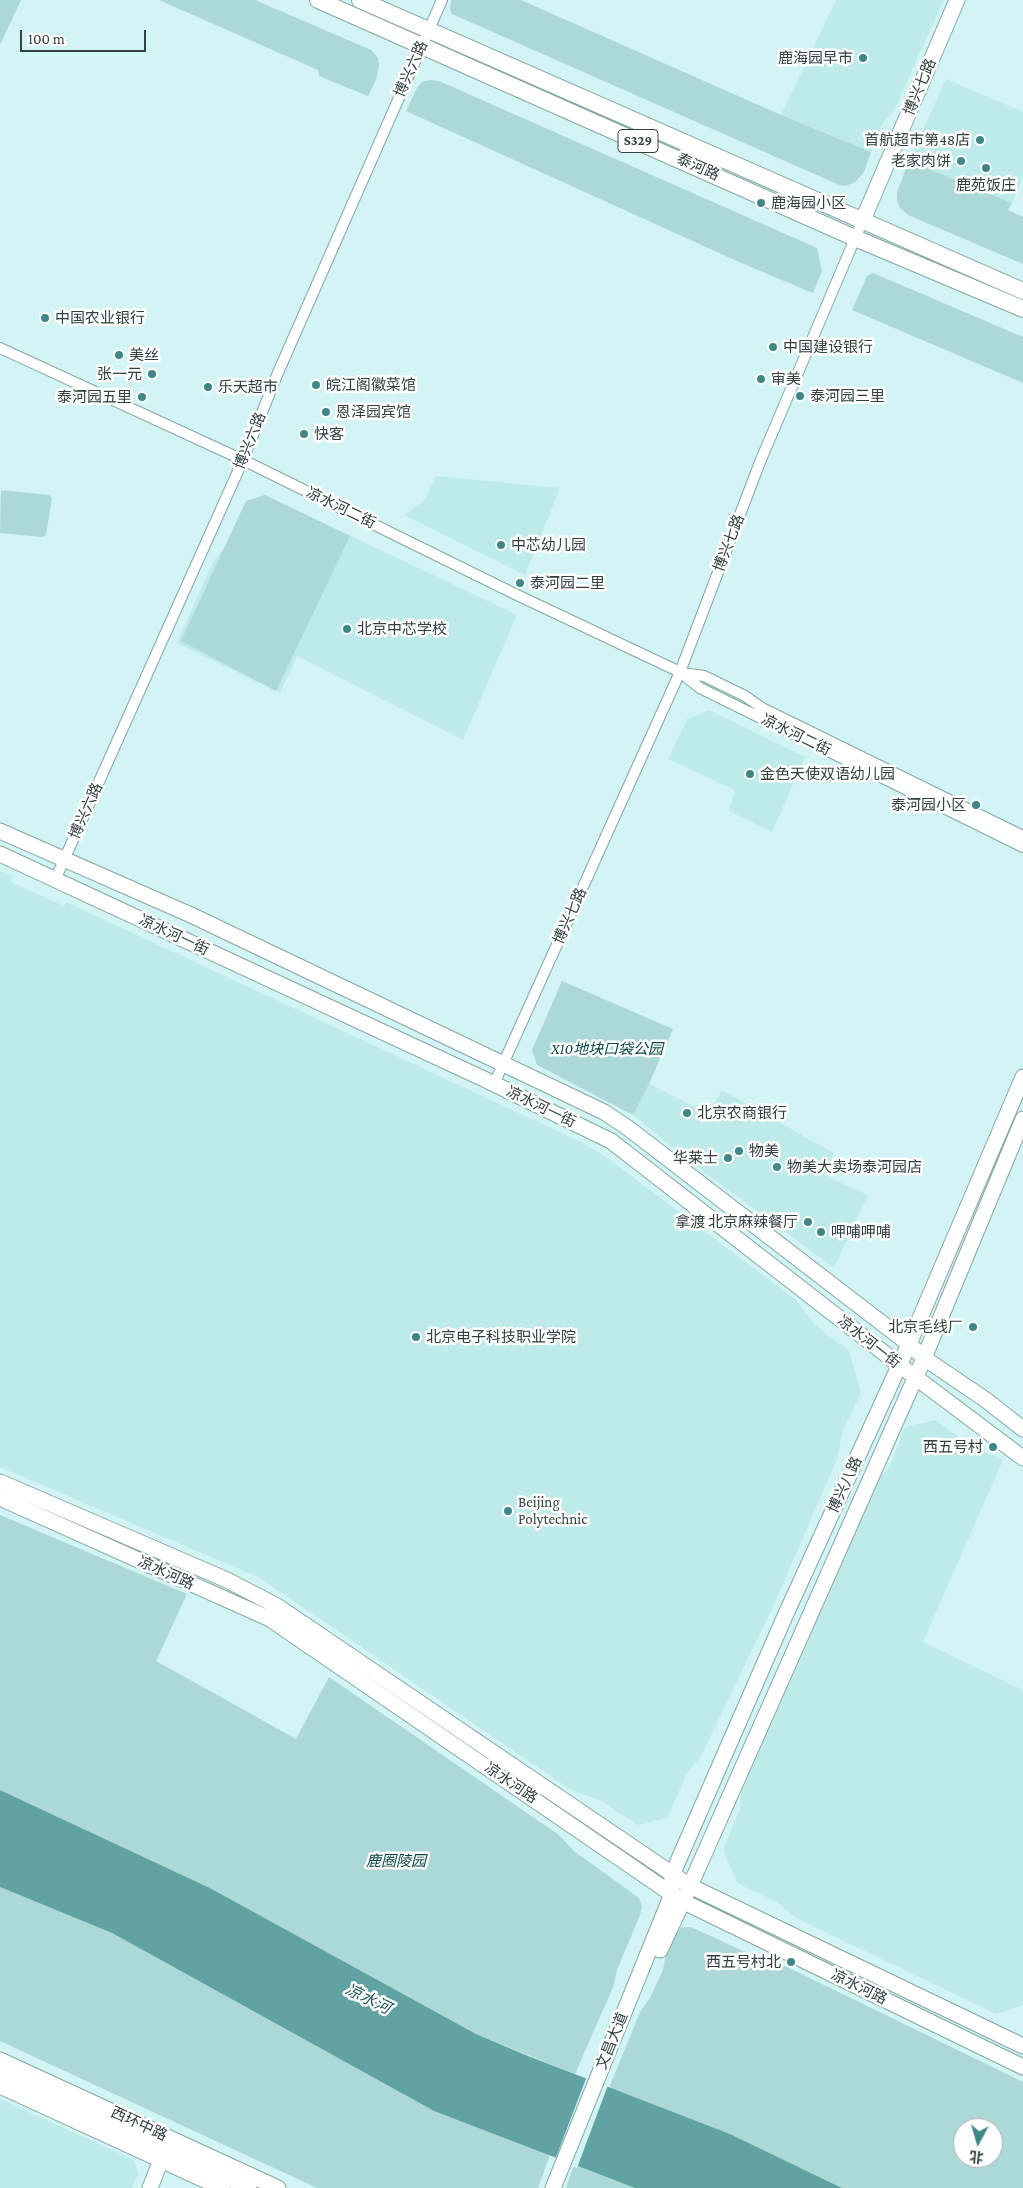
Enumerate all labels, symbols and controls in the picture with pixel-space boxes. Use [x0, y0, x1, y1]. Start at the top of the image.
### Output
scale bar [22, 20, 149, 52]
text: 100 m [28, 31, 65, 47]
street label: 博兴六路 [391, 38, 431, 100]
place label: 鹿海园早市 [778, 49, 853, 67]
marker: 鹿海园早市 [857, 52, 869, 64]
street label: 博兴七路 [900, 56, 940, 118]
road number: S329 [618, 130, 658, 152]
place label: 首航超市第48店 [864, 131, 970, 149]
marker: 首航超市第48店 [974, 134, 986, 146]
street label: 泰河路 [674, 150, 722, 184]
place label: 老家肉饼 [891, 152, 951, 170]
marker: 老家肉饼 [955, 155, 967, 167]
marker: 鹿苑饭庄 [980, 162, 992, 174]
place label: 鹿苑饭庄 [956, 176, 1016, 194]
place label: 鹿海园小区 [771, 194, 846, 212]
marker: 鹿海园小区 [755, 197, 767, 209]
place label: 中国农业银行 [55, 309, 145, 327]
marker: 中国农业银行 [39, 312, 51, 324]
place label: 中国建设银行 [783, 338, 873, 356]
marker: 中国建设银行 [767, 341, 779, 353]
place label: 美丝 [129, 346, 159, 364]
marker: 美丝 [113, 349, 125, 361]
place label: 张一元 [97, 365, 142, 383]
marker: 张一元 [146, 368, 158, 380]
place label: 审美 [771, 370, 801, 388]
marker: 审美 [755, 373, 767, 385]
place label: 皖江阁徽菜馆 [326, 376, 416, 394]
place label: 乐天超市 [218, 378, 278, 396]
marker: 皖江阁徽菜馆 [310, 379, 322, 391]
marker: 乐天超市 [202, 381, 214, 393]
place label: 泰河园三里 [810, 387, 885, 405]
place label: 泰河园五里 [57, 388, 132, 406]
marker: 泰河园三里 [794, 390, 806, 402]
marker: 泰河园五里 [136, 391, 148, 403]
place label: 恩泽园宾馆 [336, 403, 411, 421]
marker: 恩泽园宾馆 [320, 406, 332, 418]
street label: 博兴六路 [230, 410, 270, 472]
place label: 快客 [314, 425, 344, 443]
marker: 快客 [298, 428, 310, 440]
street label: 凉水河二街 [303, 483, 379, 533]
street label: 博兴七路 [710, 512, 748, 574]
place label: 中芯幼儿园 [511, 536, 586, 554]
marker: 中芯幼儿园 [495, 539, 507, 551]
place label: 泰河园二里 [530, 574, 605, 592]
marker: 泰河园二里 [514, 577, 526, 589]
place label: 北京中芯学校 [357, 620, 447, 638]
marker: 北京中芯学校 [341, 623, 353, 635]
street label: 凉水河二街 [758, 710, 834, 760]
place label: 金色天使双语幼儿园 [760, 765, 895, 783]
marker: 金色天使双语幼儿园 [744, 768, 756, 780]
street label: 博兴六路 [66, 780, 106, 842]
place label: 泰河园小区 [891, 796, 966, 814]
marker: 泰河园小区 [970, 799, 982, 811]
street label: 博兴七路 [550, 885, 590, 947]
street label: 凉水河一街 [136, 911, 212, 959]
park label: X10地块口袋公园 [551, 1040, 663, 1058]
street label: 凉水河一街 [503, 1082, 579, 1132]
place label: 北京农商银行 [697, 1104, 787, 1122]
marker: 北京农商银行 [681, 1107, 693, 1119]
place label: 物美 [749, 1142, 779, 1160]
marker: 物美 [733, 1145, 745, 1157]
place label: 华莱士 [673, 1149, 718, 1167]
marker: 华莱士 [722, 1152, 734, 1164]
place label: 物美大卖场泰河园店 [787, 1158, 922, 1176]
marker: 物美大卖场泰河园店 [771, 1161, 783, 1173]
place label: 拿渡 北京麻辣餐厅 [675, 1213, 798, 1231]
marker: 拿渡 北京麻辣餐厅 [802, 1216, 814, 1228]
place label: 呷哺呷哺 [831, 1223, 891, 1241]
marker: 呷哺呷哺 [815, 1226, 827, 1238]
street label: 凉水河一街 [834, 1312, 904, 1372]
place label: 北京毛线厂 [888, 1318, 963, 1336]
marker: 北京毛线厂 [967, 1321, 979, 1333]
place label: 北京电子科技职业学院 [426, 1328, 576, 1346]
marker: 北京电子科技职业学院 [410, 1331, 422, 1343]
place label: 西五号村 [923, 1438, 983, 1456]
marker: 西五号村 [987, 1441, 999, 1453]
street label: 博兴八路 [824, 1454, 866, 1516]
place label: Beijing Polytechnic [518, 1493, 587, 1528]
marker: Beijing Polytechnic [502, 1505, 514, 1517]
street label: 凉水河路 [135, 1553, 197, 1593]
street label: 凉水河路 [481, 1759, 541, 1807]
park label: 鹿圈陵园 [366, 1852, 426, 1870]
place label: 西五号村北 [706, 1953, 781, 1971]
marker: 西五号村北 [785, 1956, 797, 1968]
street label: 凉水河路 [828, 1966, 890, 2008]
water label: 凉水河 [342, 1980, 394, 2018]
street label: 文昌大道 [592, 2010, 632, 2072]
street label: 西环中路 [108, 2103, 170, 2145]
north arrow [953, 2118, 1003, 2168]
text: 北 [969, 2148, 984, 2166]

